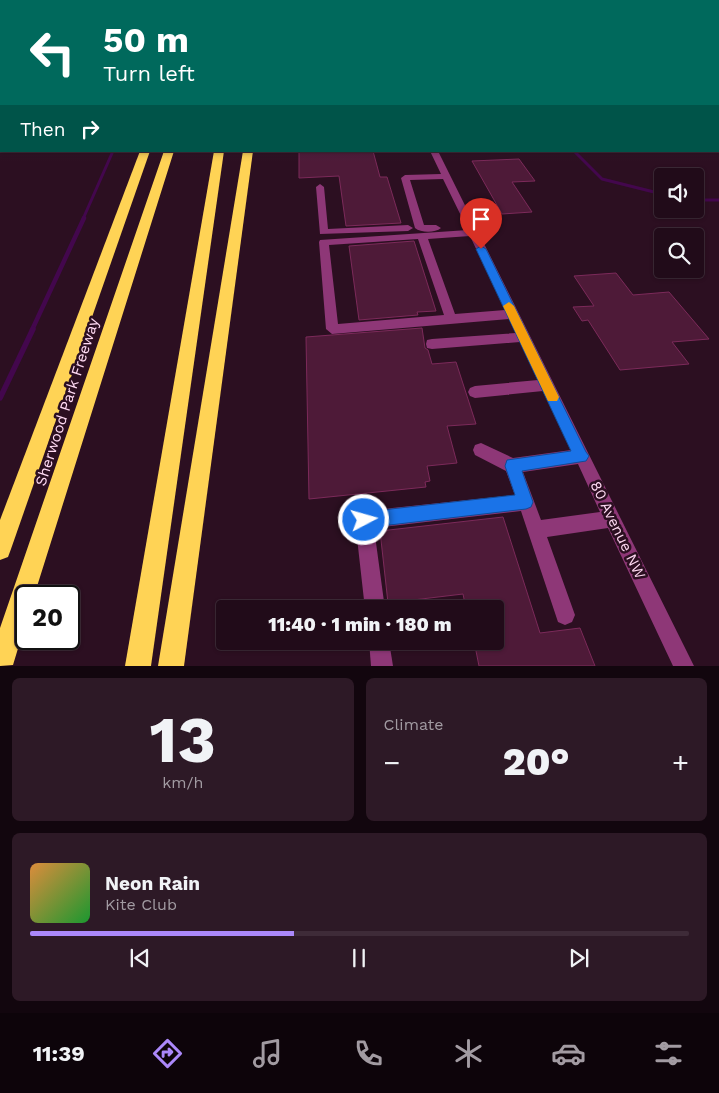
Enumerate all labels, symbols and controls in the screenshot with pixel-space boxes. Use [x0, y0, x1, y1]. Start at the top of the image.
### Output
text: 50 m [103, 19, 189, 61]
icon: left [20, 20, 85, 85]
text: Turn left [103, 61, 195, 86]
icon: right [76, 115, 104, 143]
text: Then [20, 118, 66, 141]
map controls [654, 168, 704, 278]
button: sound [654, 168, 704, 218]
pin [460, 198, 502, 249]
icon: arrive [467, 205, 495, 233]
button: search [654, 228, 704, 278]
street label: Sherwood Park Freeway [31, 316, 103, 488]
street label: 80 Avenue NW [587, 478, 649, 582]
position arrow [337, 493, 389, 545]
speed limit sign: 20 [15, 585, 80, 650]
text: 11:40 · 1 min · 180 m [268, 613, 452, 636]
text: 13 [149, 702, 216, 778]
text: Climate [384, 715, 444, 734]
text: 20° [503, 740, 570, 784]
text: − [384, 746, 400, 779]
text: + [672, 746, 689, 779]
text: km/h [162, 773, 203, 792]
text: Neon Rain [105, 872, 200, 895]
text: Kite Club [105, 895, 177, 914]
icon: previous [126, 944, 154, 972]
icon: pause [345, 944, 373, 972]
icon: next [565, 944, 593, 972]
icon: directions [150, 1036, 185, 1071]
icon: music [250, 1036, 285, 1071]
icon: phone [351, 1036, 386, 1071]
icon: climate [451, 1036, 486, 1071]
icon: car [551, 1036, 586, 1071]
icon: filters [651, 1036, 686, 1071]
text: 11:39 [33, 1041, 85, 1066]

